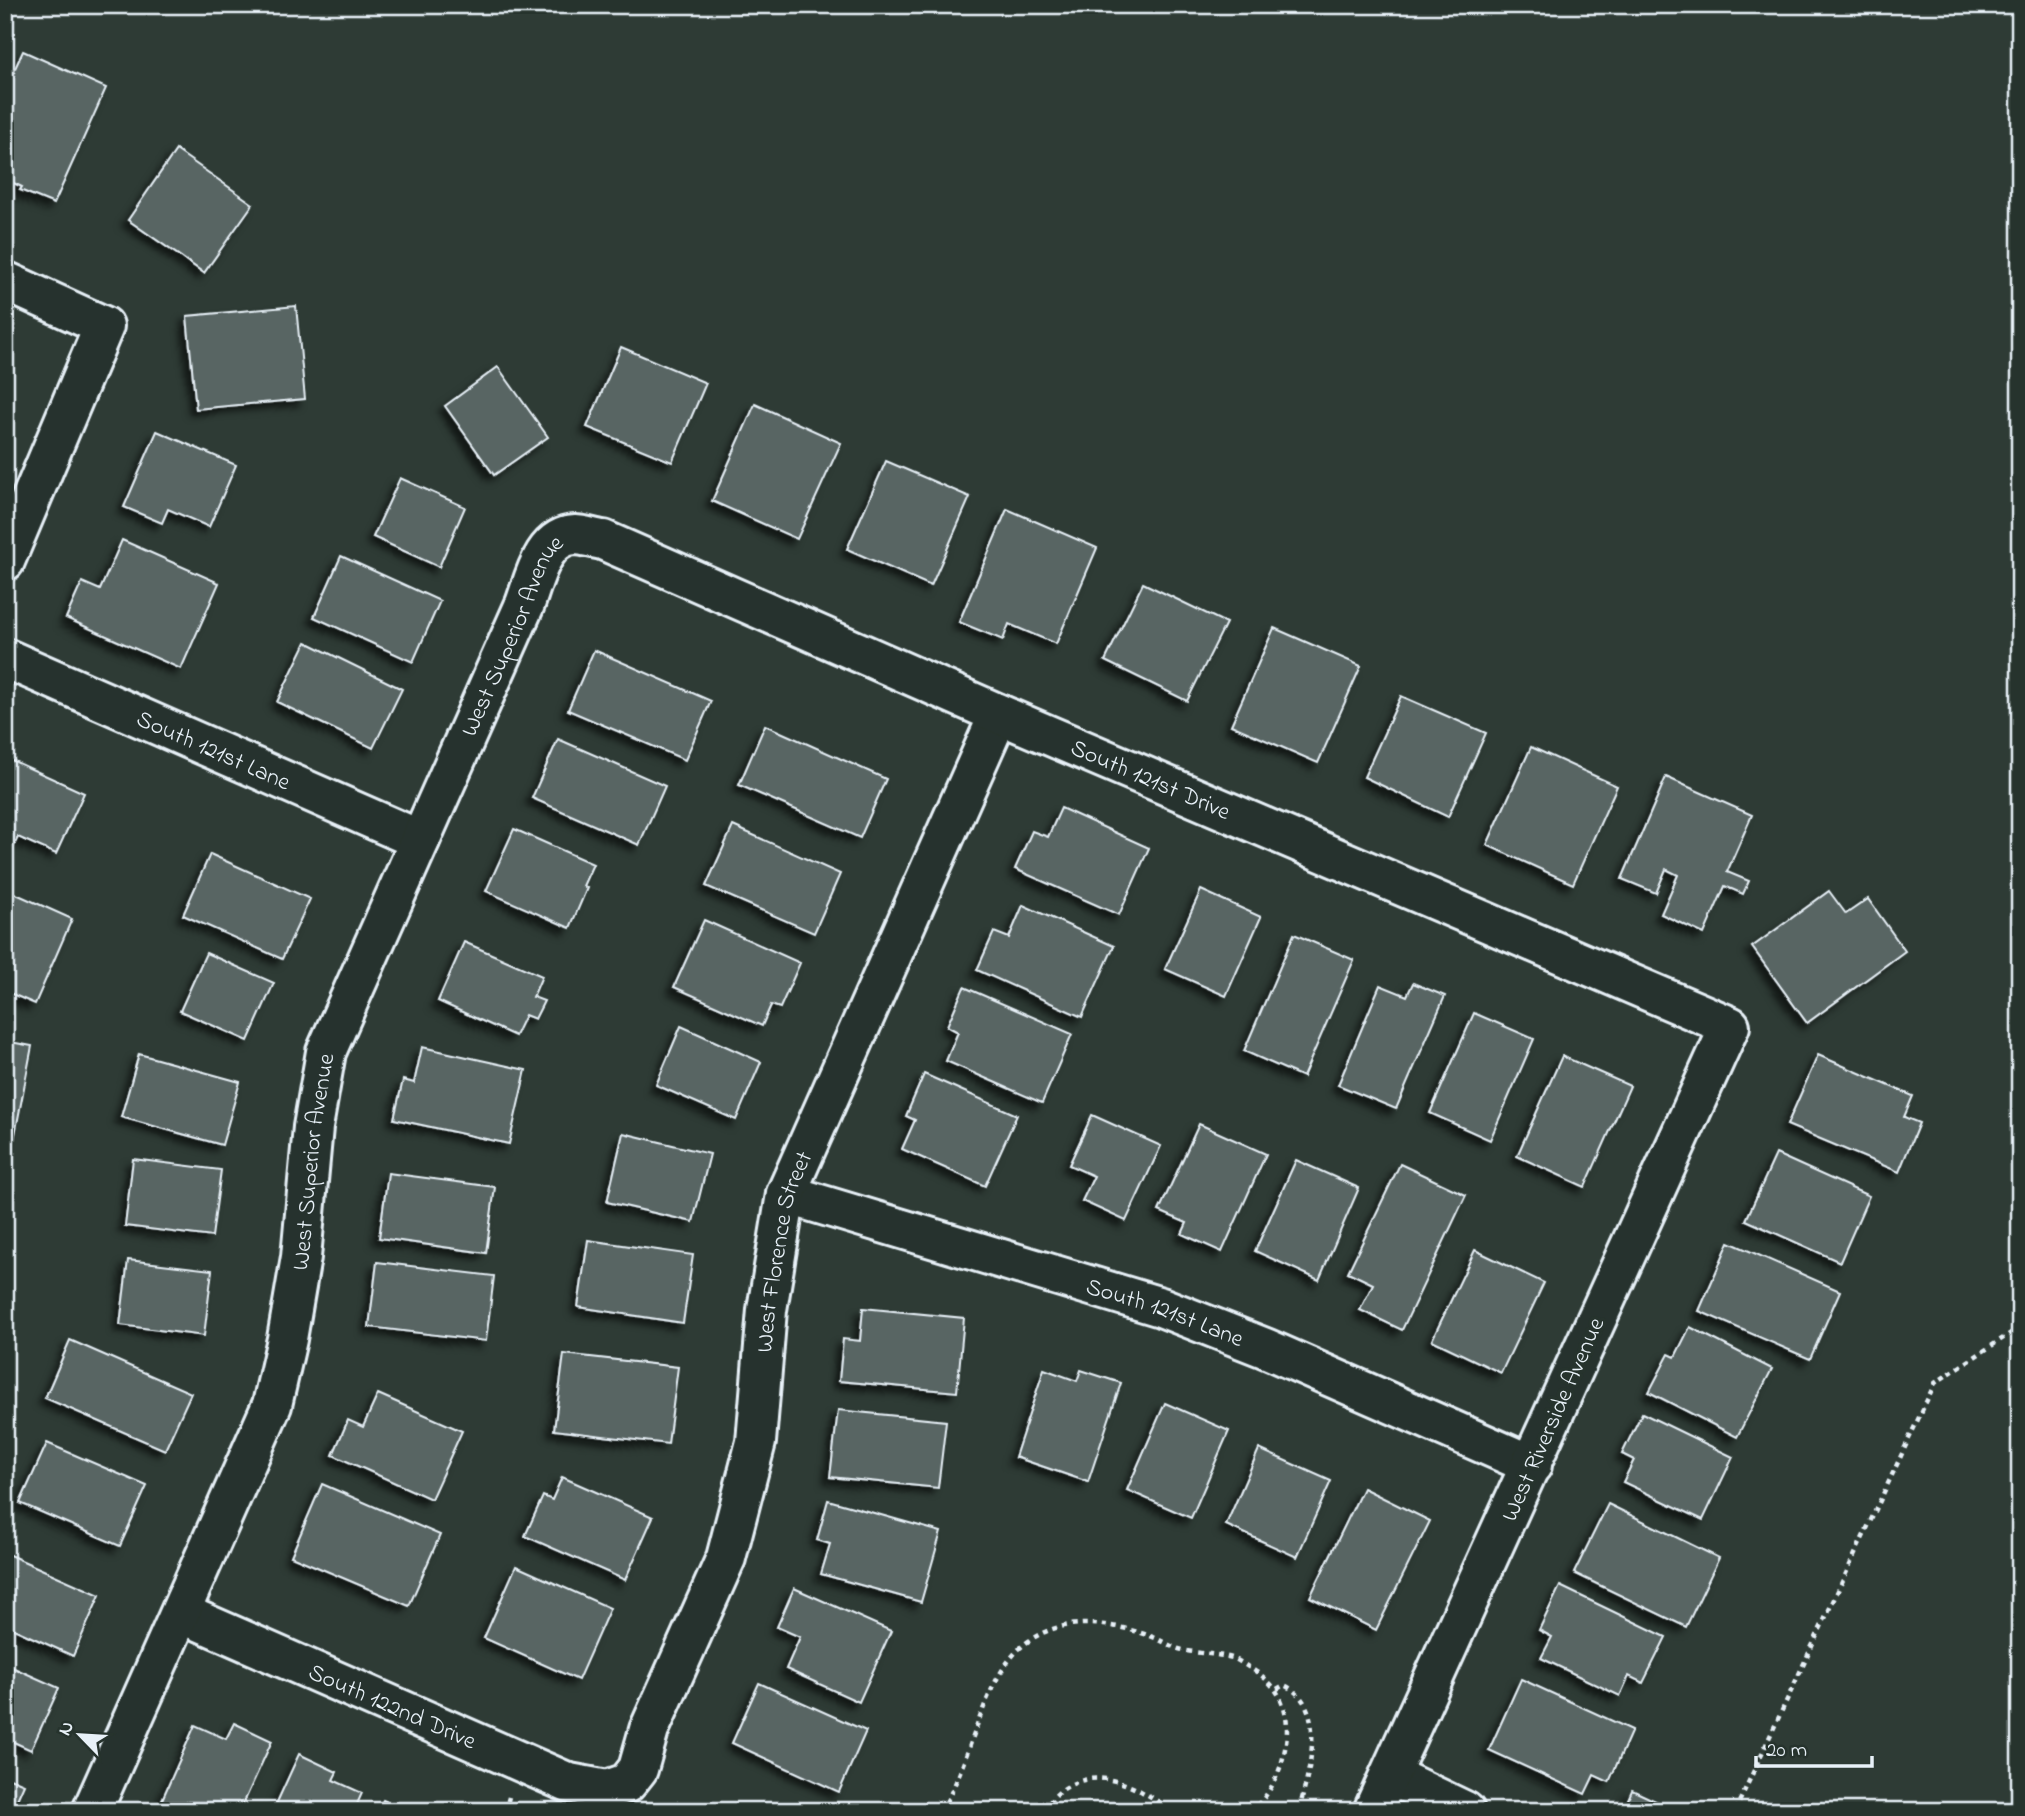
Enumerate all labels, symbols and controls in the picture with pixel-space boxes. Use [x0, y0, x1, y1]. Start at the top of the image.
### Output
street label: West Superior Avenue [453, 527, 572, 743]
street label: South 121st Lane [130, 703, 296, 801]
street label: South 121st Drive [1064, 732, 1235, 831]
street label: West Superior Avenue [284, 1051, 345, 1273]
street label: West Florence Street [749, 1146, 823, 1354]
street label: South 121st Lane [1081, 1270, 1248, 1358]
street label: West Riverside Avenue [1494, 1312, 1615, 1528]
street label: South 122nd Drive [302, 1656, 481, 1760]
north arrow [46, 1700, 116, 1770]
text: N [52, 1717, 82, 1740]
scale bar [1756, 1725, 1871, 1769]
text: 20 m [1766, 1736, 1807, 1766]

